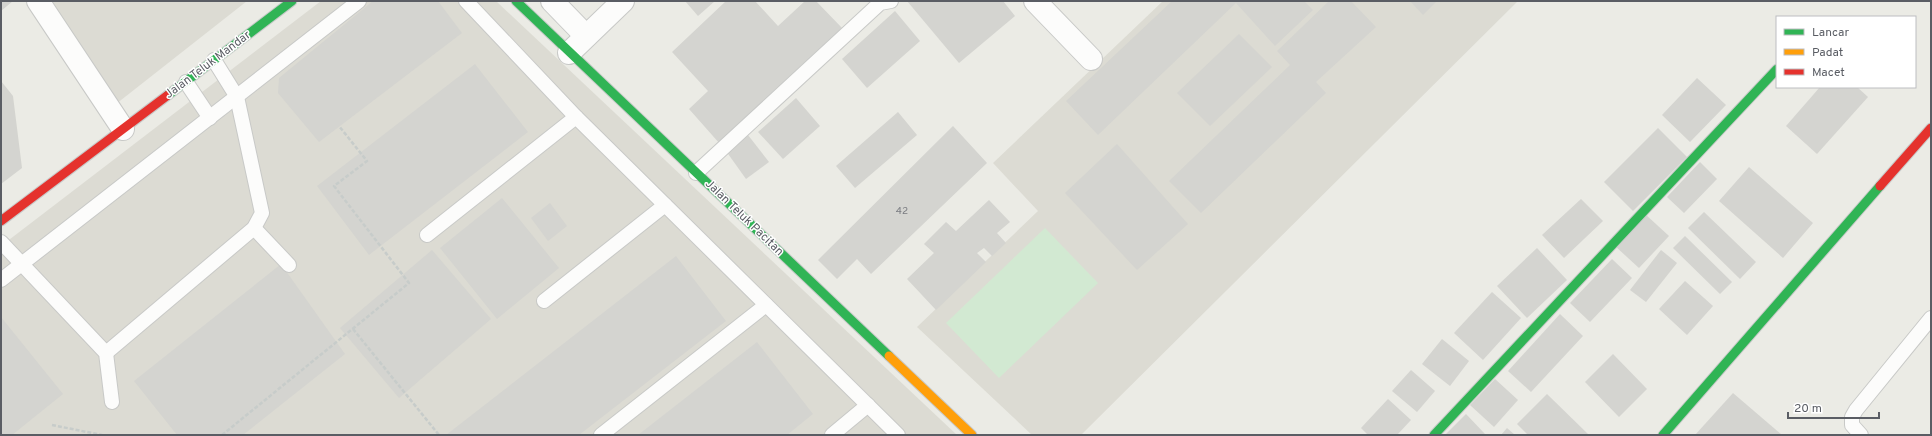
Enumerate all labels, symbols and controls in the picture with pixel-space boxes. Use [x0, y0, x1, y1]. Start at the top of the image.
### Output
legend [1776, 16, 1916, 88]
text: Lancar [1812, 25, 1849, 41]
street label: Jalan Teluk Mandar [162, 27, 254, 103]
text: Padat [1812, 45, 1843, 61]
text: Macet [1812, 65, 1845, 81]
street label: Jalan Teluk Pacitan [701, 176, 787, 260]
house number: 42 [896, 205, 908, 218]
scale bar [1788, 394, 1879, 420]
text: 20 m [1794, 401, 1822, 417]

